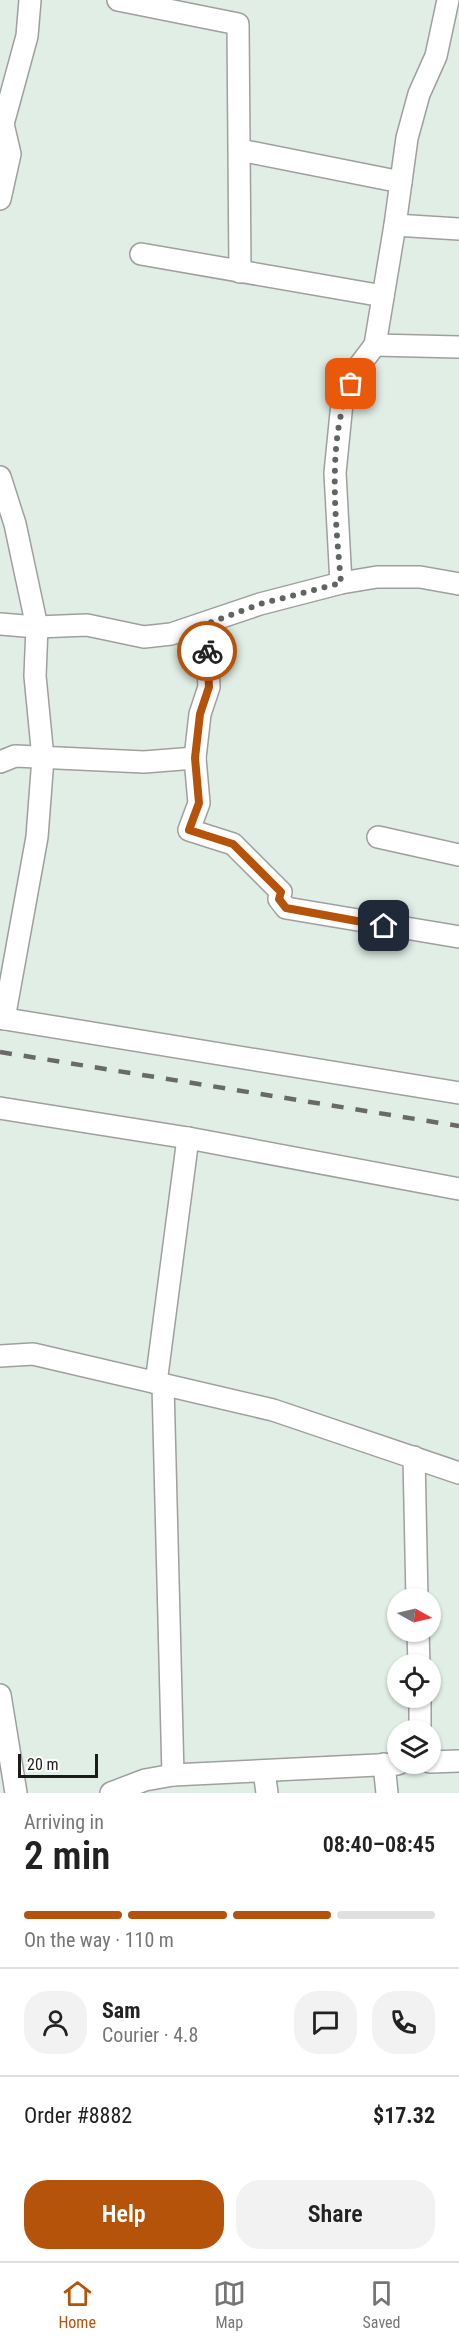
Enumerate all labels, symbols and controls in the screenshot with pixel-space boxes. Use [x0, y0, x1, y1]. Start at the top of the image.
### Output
pin [325, 358, 376, 409]
icon: bag [334, 367, 367, 400]
courier [177, 621, 237, 681]
icon: bike [191, 635, 224, 668]
pin [358, 900, 409, 951]
icon: home [367, 909, 400, 942]
north arrow [387, 1588, 441, 1642]
map controls [387, 1588, 441, 1774]
button: locate [387, 1654, 441, 1708]
button: layers [387, 1720, 441, 1774]
scale bar [18, 1751, 98, 1778]
text: 20 m [27, 1755, 59, 1774]
text: Arriving in [24, 1810, 104, 1834]
text: 08:40–08:45 [323, 1832, 435, 1857]
text: 2 min [24, 1833, 110, 1879]
text: On the way · 110 m [24, 1928, 174, 1952]
button: person [24, 1991, 87, 2054]
button: chat [294, 1991, 357, 2054]
button: phone [372, 1991, 435, 2054]
text: Sam [102, 1998, 141, 2023]
text: Courier · 4.8 [102, 2023, 198, 2047]
text: Order #8882 [24, 2103, 132, 2128]
text: $17.32 [373, 2103, 435, 2128]
button: Help [24, 2180, 224, 2249]
button: Share [236, 2180, 435, 2249]
tab: Home [58, 2277, 96, 2332]
tab: Map [213, 2277, 246, 2332]
tab: Saved [363, 2277, 401, 2332]

